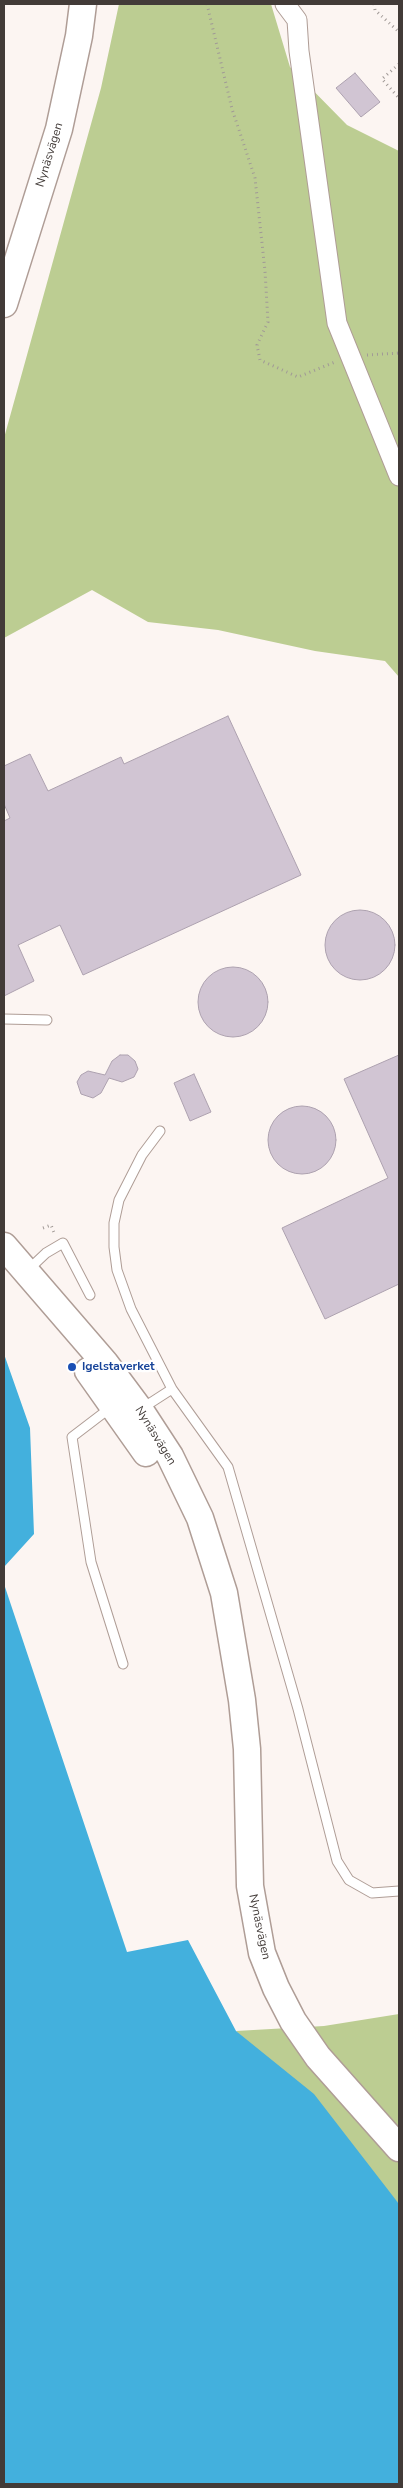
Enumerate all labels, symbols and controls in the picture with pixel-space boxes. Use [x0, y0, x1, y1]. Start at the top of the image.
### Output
street label: Nynäsvägen [33, 121, 67, 189]
place label: Igelstaverket [82, 1360, 155, 1374]
marker: Igelstaverket [66, 1361, 78, 1373]
street label: Nynäsvägen [131, 1404, 179, 1468]
street label: Nynäsvägen [245, 1893, 273, 1961]

